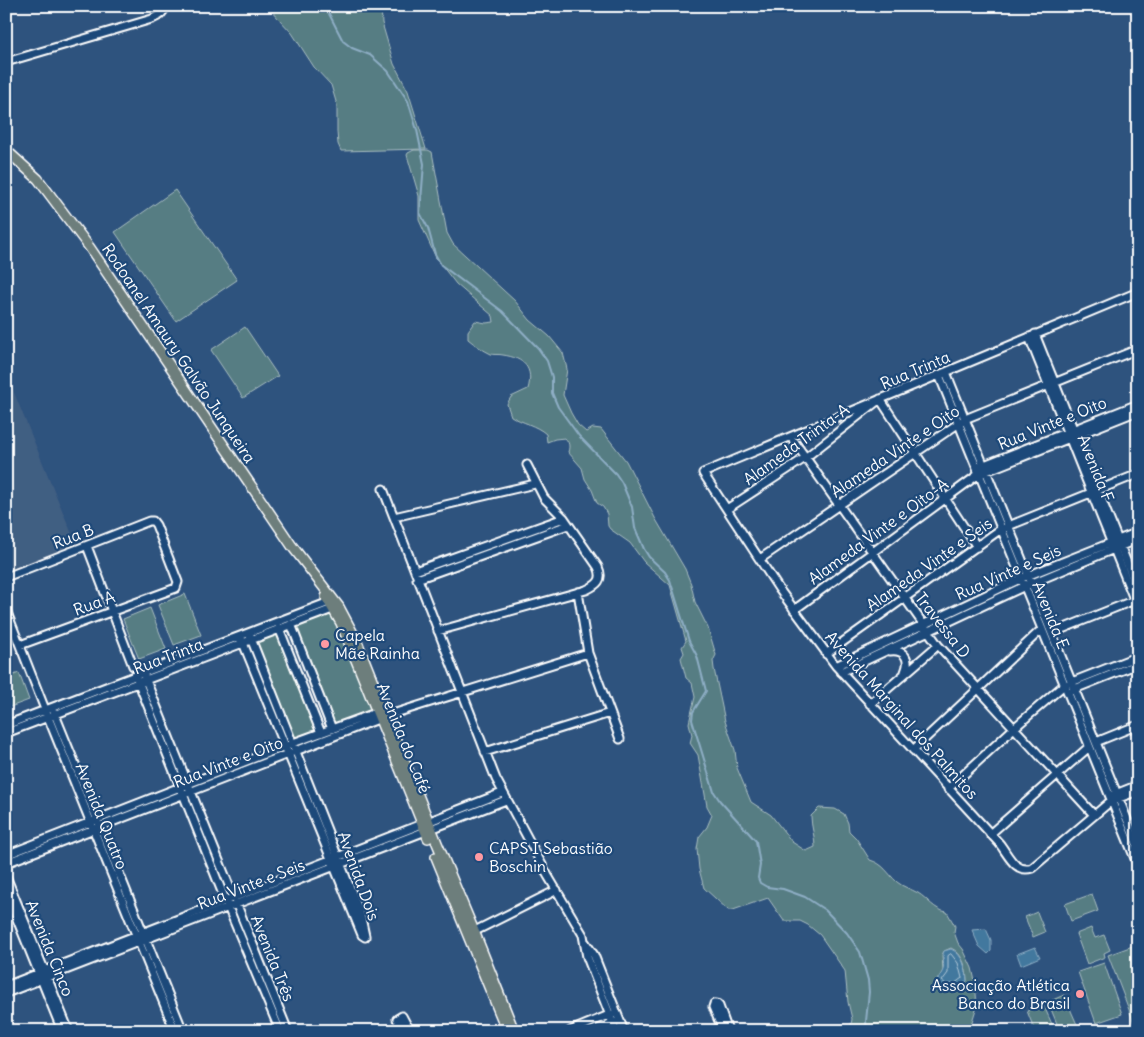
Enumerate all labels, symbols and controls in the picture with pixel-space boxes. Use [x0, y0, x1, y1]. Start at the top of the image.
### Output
street label: Rodoanel Amaury Galvão Junqueira [98, 239, 260, 467]
street label: Rua Trinta [877, 346, 953, 394]
street label: Rua Vinte e Oito [995, 392, 1109, 454]
street label: Alameda Trinta-A [739, 399, 853, 489]
street label: Alameda Vinte e Oito [827, 400, 963, 502]
street label: Avenida F [1073, 431, 1119, 505]
street label: Alameda Vinte e Oito-A [804, 473, 952, 589]
street label: Alameda Vinte e Seis [862, 513, 996, 615]
street label: Rua B [49, 519, 97, 553]
street label: Rua Vinte e Seis [952, 540, 1064, 604]
street label: Avenida E [1028, 578, 1074, 652]
street label: Rua A [71, 586, 117, 620]
street label: Travessa D [911, 588, 975, 662]
place label: Capela Mãe Rainha [335, 625, 420, 663]
street label: Avenida Marginal dos Palmitos [821, 627, 983, 803]
street label: Rua Trinta [130, 634, 206, 678]
marker: Capela Mãe Rainha [319, 638, 331, 650]
street label: Avenida do Café [373, 680, 435, 796]
street label: Rua Vinte e Oito [171, 732, 285, 792]
street label: Avenida Quatro [72, 760, 132, 872]
street label: Avenida Dois [334, 829, 384, 923]
place label: CAPS I Sebastião Boschin [489, 838, 613, 876]
marker: CAPS I Sebastião Boschin [473, 851, 485, 863]
street label: Rua Vinte e Seis [194, 854, 308, 914]
street label: Avenida Cinco [22, 897, 78, 999]
street label: Avenida Três [247, 912, 299, 1004]
place label: Associação Atlética Banco do Brasil [932, 975, 1070, 1013]
marker: Associação Atlética Banco do Brasil [1074, 988, 1086, 1000]

